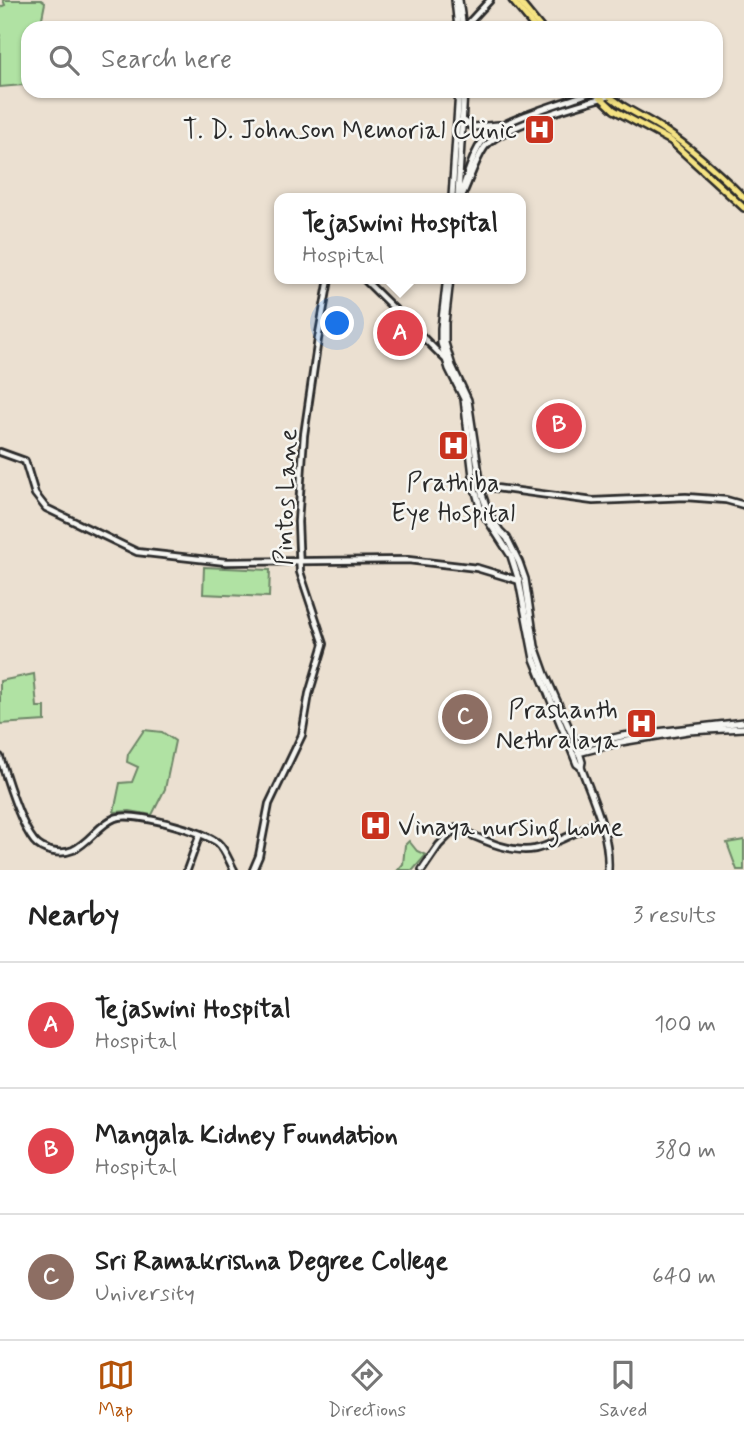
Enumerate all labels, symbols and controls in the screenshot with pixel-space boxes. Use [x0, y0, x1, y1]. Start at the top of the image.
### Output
search box [21, 21, 723, 98]
icon: search [45, 41, 83, 79]
text: Search here [101, 43, 232, 77]
hospital icon: T. D. Johnson Memorial Clinic [523, 112, 557, 146]
place label: T. D. Johnson Memorial Clinic [183, 114, 517, 148]
popup [274, 193, 526, 284]
text: Tejaswini Hospital [302, 207, 498, 241]
text: Hospital [302, 241, 384, 271]
your location [320, 306, 354, 340]
pin: A [377, 307, 423, 359]
pin: B [536, 400, 582, 452]
street label: Pintos Lane [268, 428, 306, 566]
hospital icon: Prathiba Eye Hospital [436, 429, 470, 463]
place label: Prathiba Eye Hospital [391, 467, 515, 531]
pin: C [442, 691, 488, 743]
place label: Prashanth Nethralaya [496, 694, 618, 758]
hospital icon: Prashanth Nethralaya [624, 707, 658, 741]
hospital icon: Vinaya nursing home [358, 809, 392, 843]
place label: Vinaya nursing home [398, 811, 623, 848]
text: Nearby [28, 896, 119, 935]
text: 3 results [633, 901, 716, 931]
text: Tejaswini Hospital [95, 993, 291, 1027]
text: A [43, 1010, 59, 1040]
text: 100 m [654, 1010, 716, 1040]
text: Hospital [95, 1027, 177, 1057]
text: Mangala Kidney Foundation [95, 1119, 398, 1153]
text: B [44, 1136, 58, 1166]
text: 380 m [655, 1136, 716, 1166]
text: Hospital [95, 1153, 177, 1183]
text: Sri Ramakrishna Degree College [95, 1245, 448, 1279]
text: C [43, 1262, 59, 1292]
text: 640 m [652, 1262, 716, 1292]
text: University [95, 1279, 195, 1309]
tab: Map [97, 1356, 135, 1423]
tab: Directions [328, 1356, 406, 1423]
tab: Saved [599, 1356, 647, 1423]

